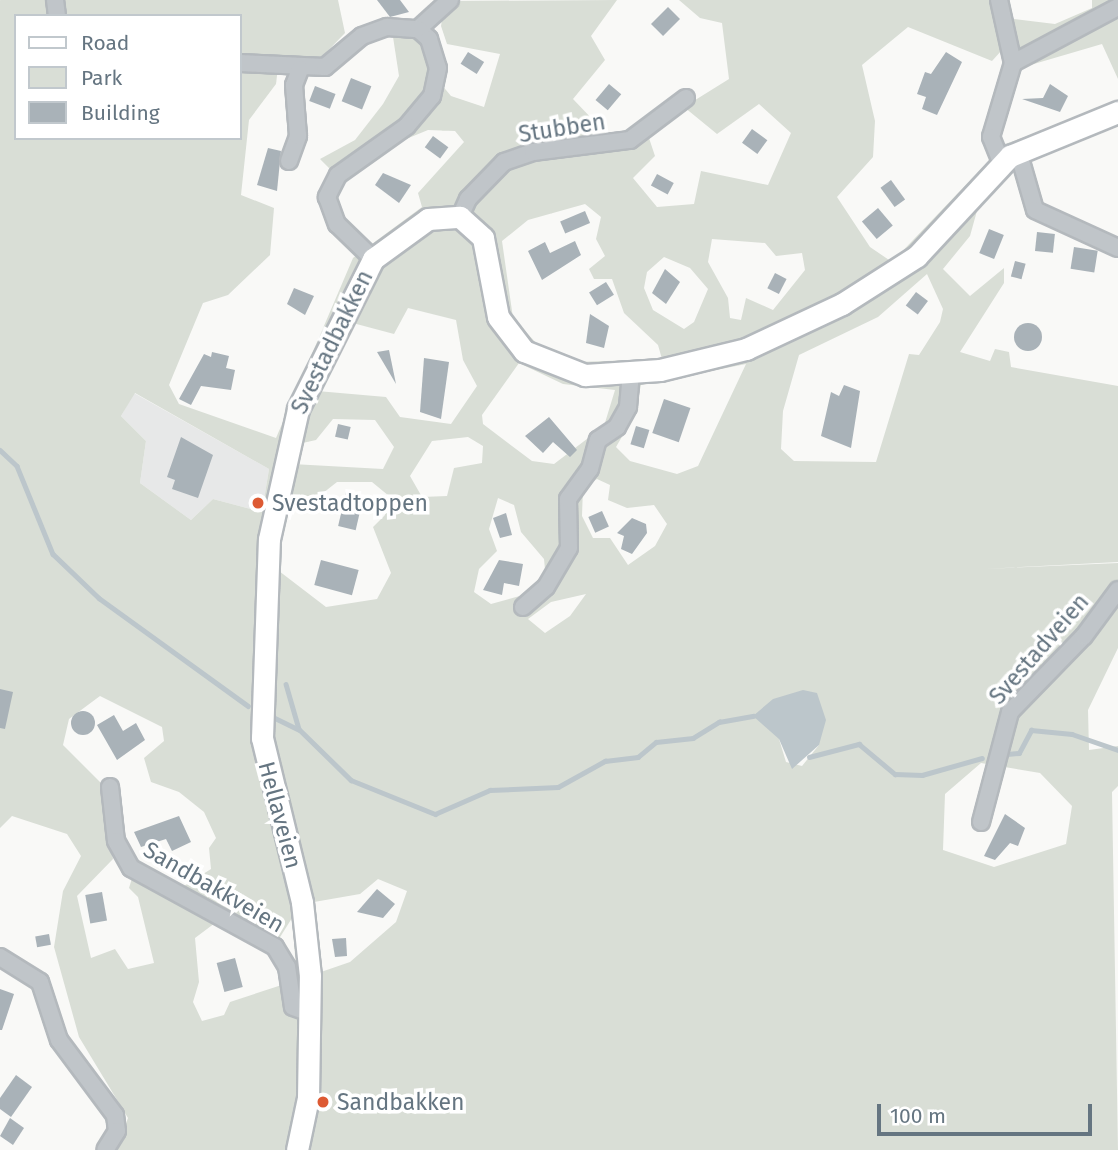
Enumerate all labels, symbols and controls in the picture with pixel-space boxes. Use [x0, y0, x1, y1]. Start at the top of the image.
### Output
legend [14, 14, 242, 140]
text: Road [81, 30, 129, 56]
text: Park [81, 65, 122, 91]
text: Building [81, 100, 160, 126]
street label: Stubben [517, 108, 607, 148]
street label: Svestadbakken [285, 266, 379, 418]
place label: Svestadtoppen [272, 489, 428, 517]
marker: Svestadtoppen [250, 495, 266, 511]
street label: Svestadveien [983, 588, 1095, 710]
street label: Hellaveien [252, 758, 308, 872]
street label: Sandbakkveien [139, 836, 289, 938]
place label: Sandbakken [337, 1088, 465, 1116]
scale bar [880, 1090, 1095, 1134]
marker: Sandbakken [315, 1094, 331, 1110]
text: 100 m [890, 1103, 946, 1129]

